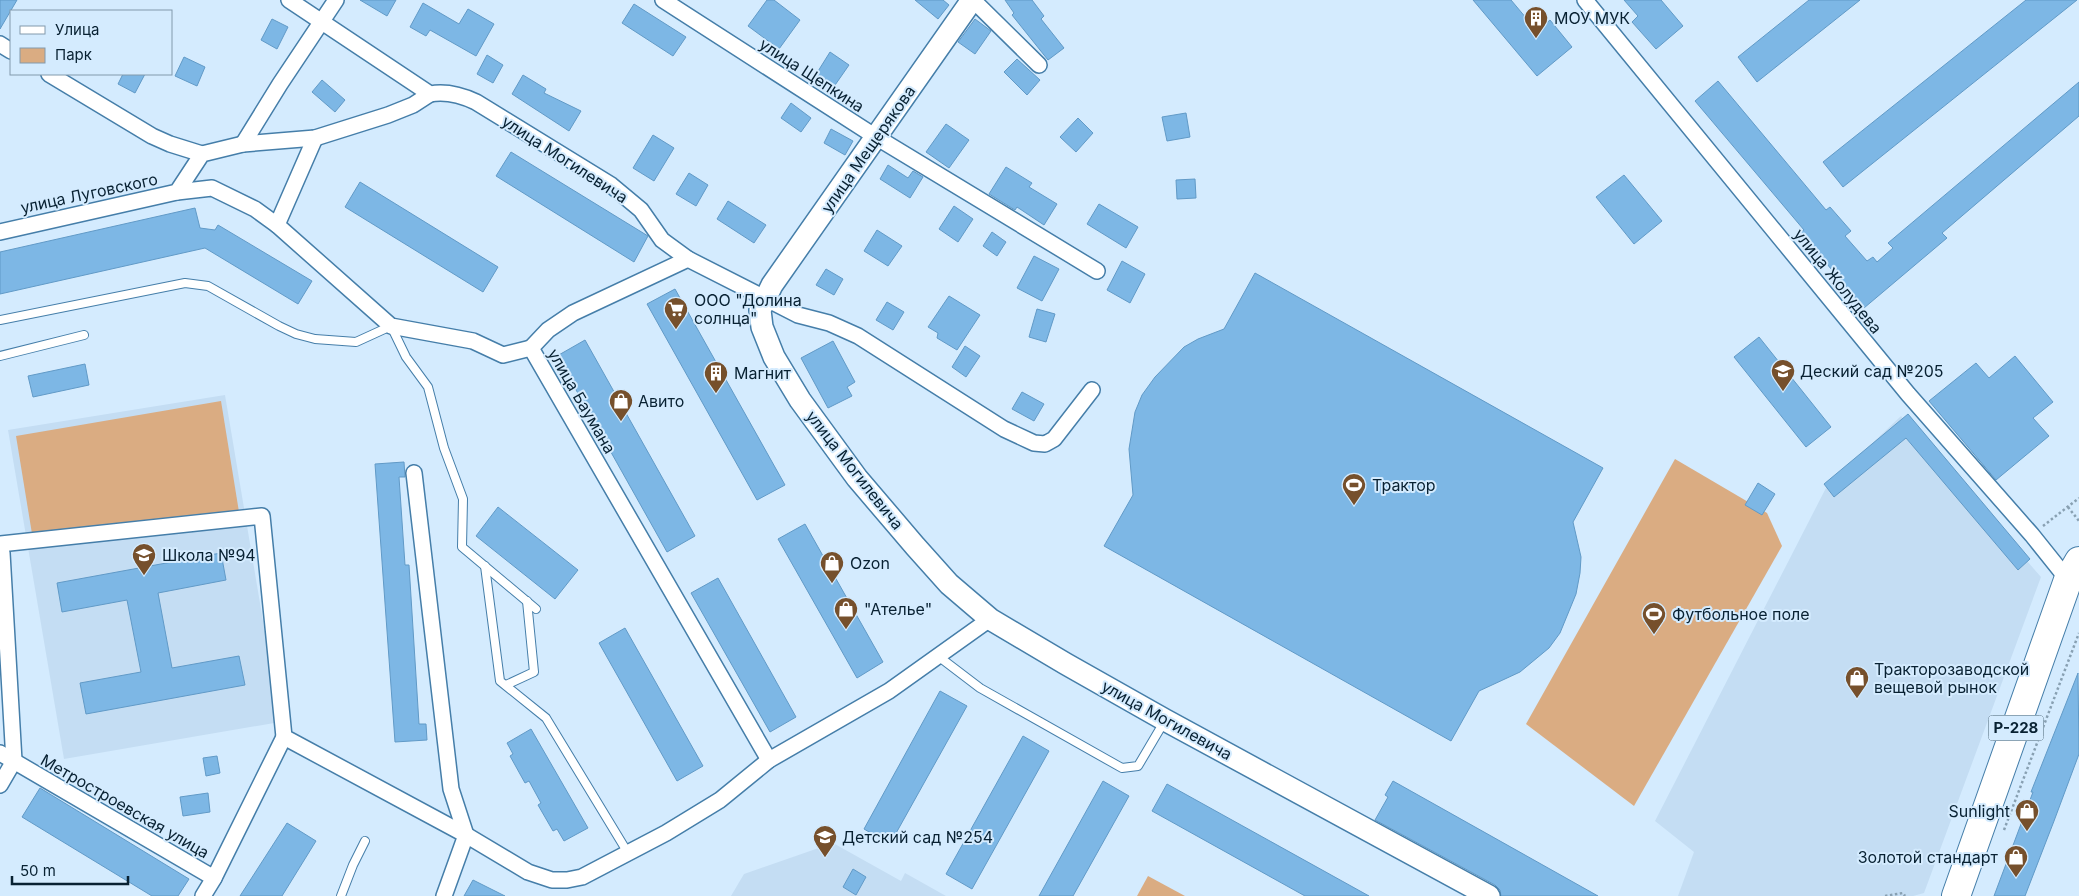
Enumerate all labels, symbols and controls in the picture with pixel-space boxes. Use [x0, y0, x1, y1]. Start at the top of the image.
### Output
building icon: МОУ МУК [1523, 5, 1549, 39]
place label: МОУ МУК [1554, 8, 1630, 28]
legend [10, 10, 172, 75]
text: Улица [55, 20, 99, 39]
street label: улица Щепкина [756, 34, 868, 116]
text: Парк [55, 45, 92, 64]
street label: улица Мещерякова [817, 81, 919, 217]
street label: улица Могилевича [498, 111, 632, 207]
street label: улица Луговского [19, 169, 159, 217]
street label: улица Жолудева [1790, 225, 1886, 337]
place label: ООО "Долина солнца" [694, 290, 802, 328]
supermarket icon: ООО "Долина солнца" [663, 296, 689, 330]
street label: улица Баумана [544, 345, 620, 457]
school or university icon: Деский сад №205 [1770, 358, 1796, 392]
building icon: Магнит [703, 360, 729, 394]
place label: Деский сад №205 [1800, 361, 1944, 381]
place label: Магнит [734, 363, 792, 383]
shop icon: Авито [608, 388, 634, 422]
place label: Авито [638, 391, 684, 411]
street label: улица Могилевича [802, 406, 908, 534]
sports icon: Трактор [1341, 472, 1367, 506]
place label: Трактор [1372, 475, 1436, 495]
school or university icon: Школа №94 [131, 542, 157, 576]
place label: Школа №94 [162, 545, 256, 565]
shop icon: Ozon [819, 550, 845, 584]
place label: Ozon [850, 553, 890, 573]
shop icon: "Ателье" [833, 596, 859, 630]
place label: "Ателье" [864, 599, 932, 619]
sports icon: Футбольное поле [1641, 601, 1667, 635]
place label: Футбольное поле [1672, 604, 1810, 624]
place label: Тракторозаводской вещевой рынок [1874, 659, 2029, 697]
shop icon: Тракторозаводской вещевой рынок [1844, 665, 1870, 699]
street label: улица Могилевича [1098, 676, 1236, 764]
road number: Р-228 [1988, 716, 2044, 740]
street label: Метростроевская улица [37, 750, 213, 862]
shop icon: Sunlight [2014, 798, 2040, 832]
place label: Sunlight [1949, 801, 2010, 821]
school or university icon: Детский сад №254 [812, 824, 838, 858]
place label: Детский сад №254 [842, 827, 993, 847]
shop icon: Золотой стандарт [2003, 844, 2029, 878]
place label: Золотой стандарт [1858, 847, 1999, 867]
scale bar [12, 854, 129, 886]
text: 50 m [20, 861, 56, 880]

